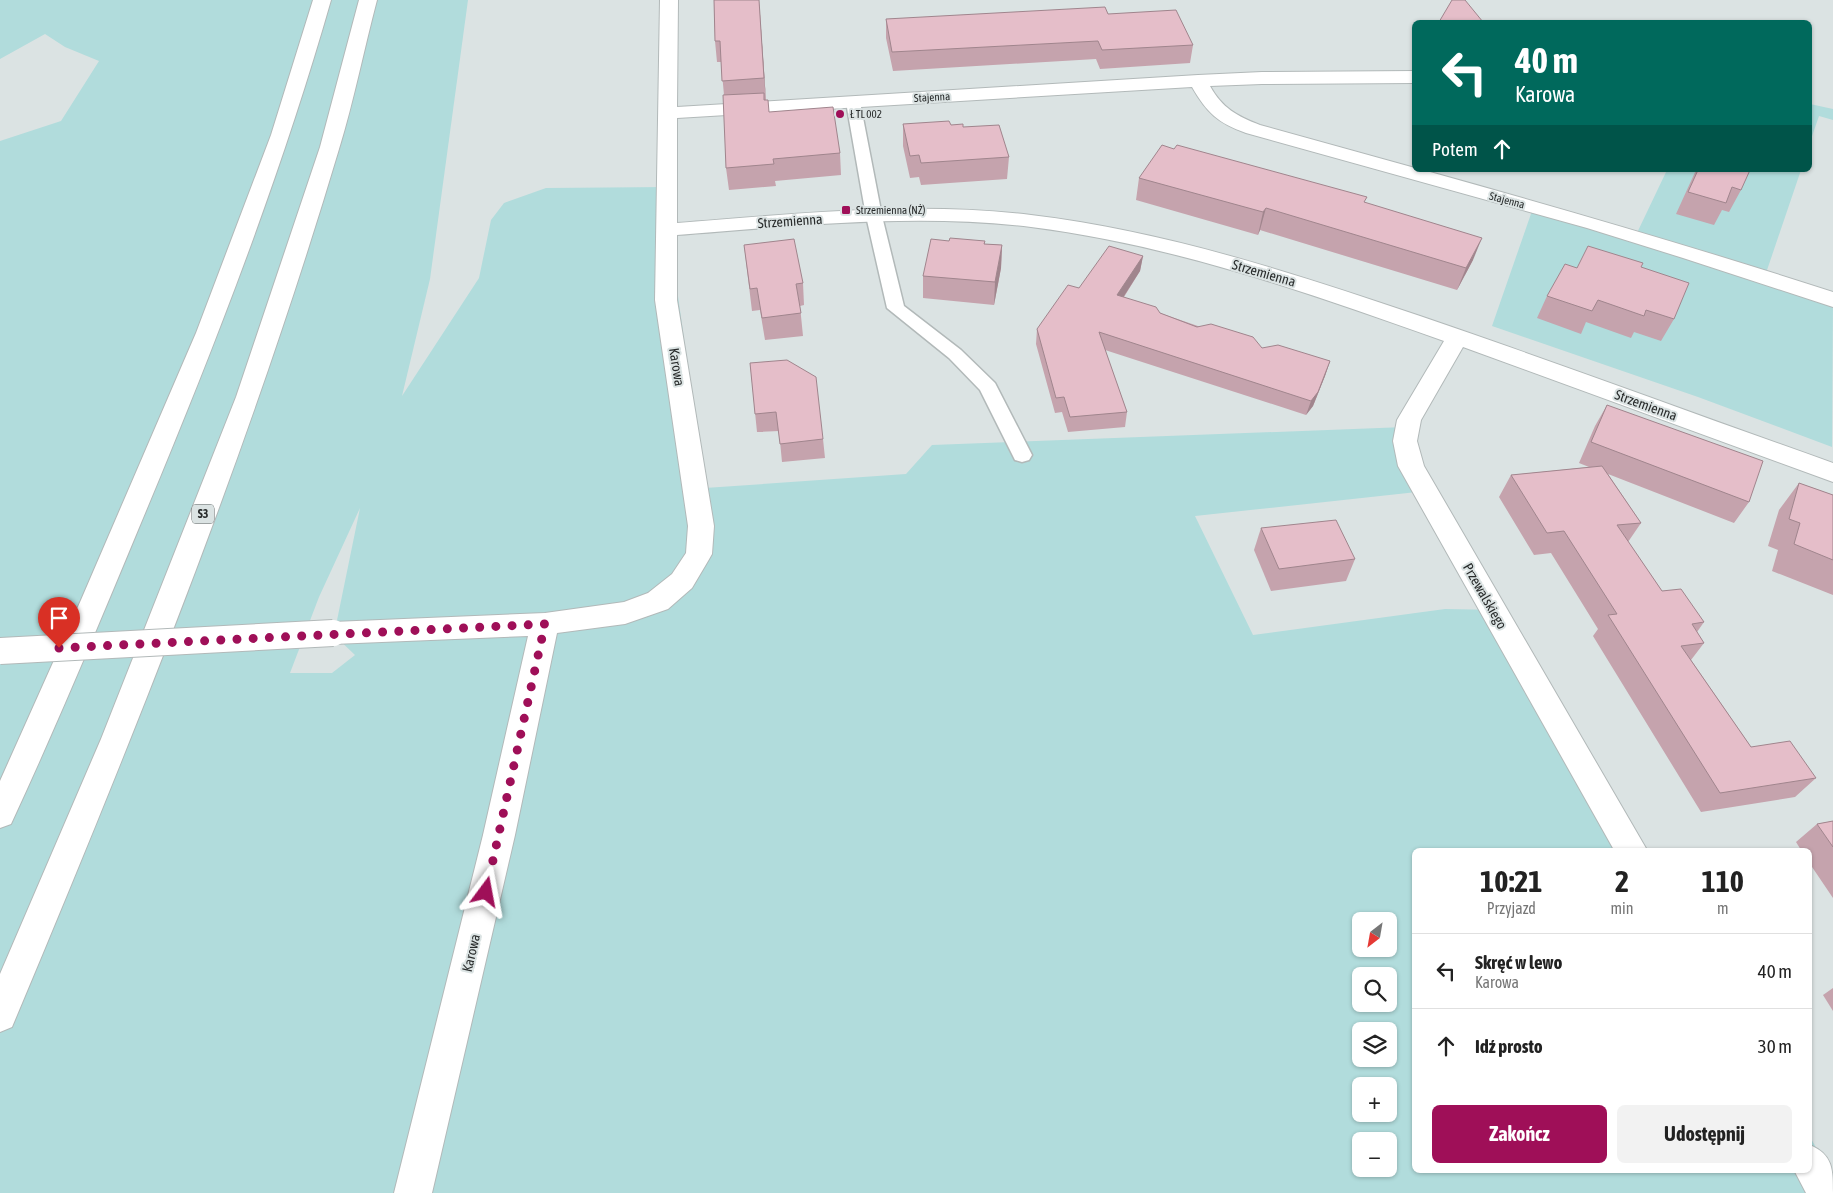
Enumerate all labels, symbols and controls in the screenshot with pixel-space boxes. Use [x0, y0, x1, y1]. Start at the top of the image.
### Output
icon: left [1432, 40, 1497, 105]
text: 40 m [1515, 40, 1578, 80]
text: Karowa [1515, 81, 1575, 107]
street label: Stajenna [914, 90, 950, 104]
marker: Ł TL 002 [834, 108, 846, 120]
place label: Ł TL 002 [850, 108, 882, 120]
icon: ahead [1488, 135, 1516, 163]
text: Potem [1432, 138, 1478, 160]
street label: Stajenna [1488, 190, 1526, 210]
marker: Strzemienna (NŻ) [840, 204, 852, 216]
place label: Strzemienna (NŻ) [856, 204, 926, 216]
street label: Strzemienna [757, 211, 823, 231]
street label: Strzemienna [1231, 256, 1297, 290]
street label: Karowa [666, 347, 688, 387]
street label: Strzemienna [1613, 386, 1679, 424]
road number: S3 [192, 504, 214, 524]
street label: Przewalskiego [1460, 560, 1510, 632]
pin [38, 597, 80, 648]
icon: arrive [45, 604, 73, 632]
text: 10:21 [1480, 864, 1542, 898]
text: 2 [1615, 864, 1629, 898]
text: 110 [1702, 864, 1744, 898]
position arrow [459, 865, 511, 917]
text: Przyjazd [1487, 899, 1536, 917]
text: min [1611, 899, 1634, 917]
text: m [1717, 899, 1729, 917]
north arrow [1352, 912, 1398, 958]
map controls [1352, 912, 1397, 1177]
street label: Karowa [459, 932, 483, 974]
text: Skręć w lewo [1475, 951, 1562, 973]
icon: left [1432, 957, 1460, 985]
text: 40 m [1758, 960, 1792, 982]
button: search [1352, 967, 1397, 1012]
text: Karowa [1475, 973, 1519, 991]
button: layers [1352, 1022, 1397, 1067]
icon: ahead [1432, 1032, 1460, 1060]
text: Idź prosto [1475, 1035, 1543, 1057]
text: 30 m [1758, 1035, 1792, 1057]
button: + [1352, 1077, 1397, 1122]
button: Zakończ [1432, 1105, 1607, 1163]
button: Udostępnij [1617, 1105, 1792, 1163]
button: − [1352, 1132, 1397, 1177]

